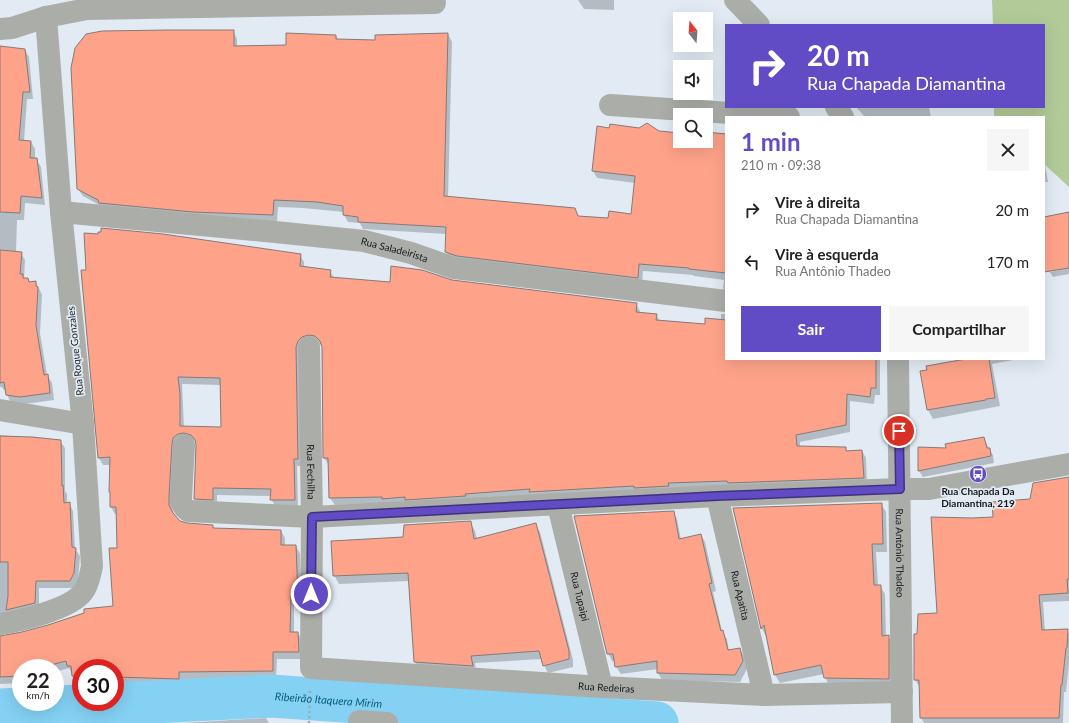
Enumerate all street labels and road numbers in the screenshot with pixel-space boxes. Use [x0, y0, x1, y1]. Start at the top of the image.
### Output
street label: Rua Saladeirista [360, 234, 430, 264]
street label: Rua Roque Gonzales [64, 306, 86, 396]
street label: Rua Fechilha [305, 444, 318, 500]
street label: Rua Antônio Thadeo [894, 508, 907, 598]
street label: Rua Apatita [729, 569, 752, 621]
street label: Rua Tupaipi [568, 570, 592, 622]
street label: Rua Redeiras [578, 679, 635, 695]

